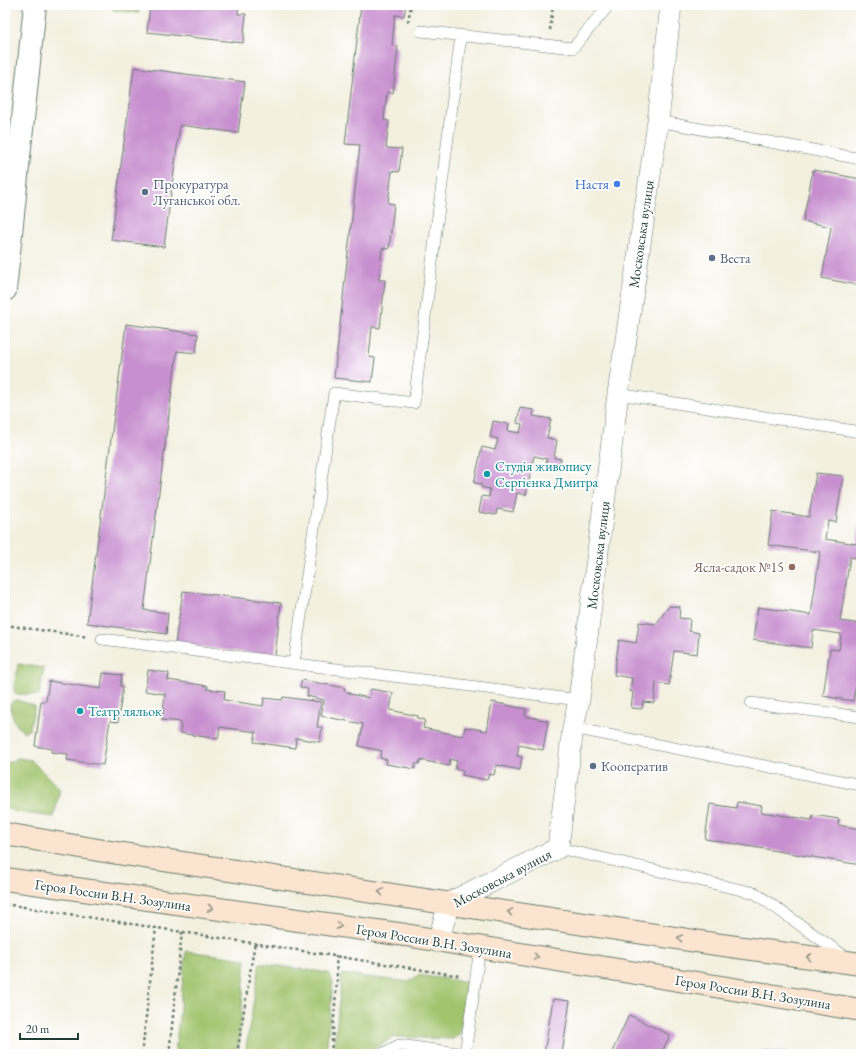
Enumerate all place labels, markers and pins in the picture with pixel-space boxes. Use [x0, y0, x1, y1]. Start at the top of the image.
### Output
place label: Прокуратура Луганської обл. [153, 175, 241, 209]
place label: Настя [575, 175, 609, 193]
marker: Настя [612, 179, 622, 189]
marker: Прокуратура Луганської обл. [140, 187, 150, 197]
place label: Веста [720, 249, 751, 267]
marker: Веста [707, 253, 717, 263]
place label: Студія живопису Сергієнка Дмитра [495, 457, 599, 491]
marker: Студія живопису Сергієнка Дмитра [482, 469, 492, 479]
place label: Ясла-садок №15 [693, 558, 784, 576]
marker: Ясла-садок №15 [787, 562, 797, 572]
place label: Театр ляльок [88, 702, 162, 720]
marker: Театр ляльок [75, 706, 85, 716]
place label: Кооператив [601, 757, 668, 775]
marker: Кооператив [588, 761, 598, 771]

